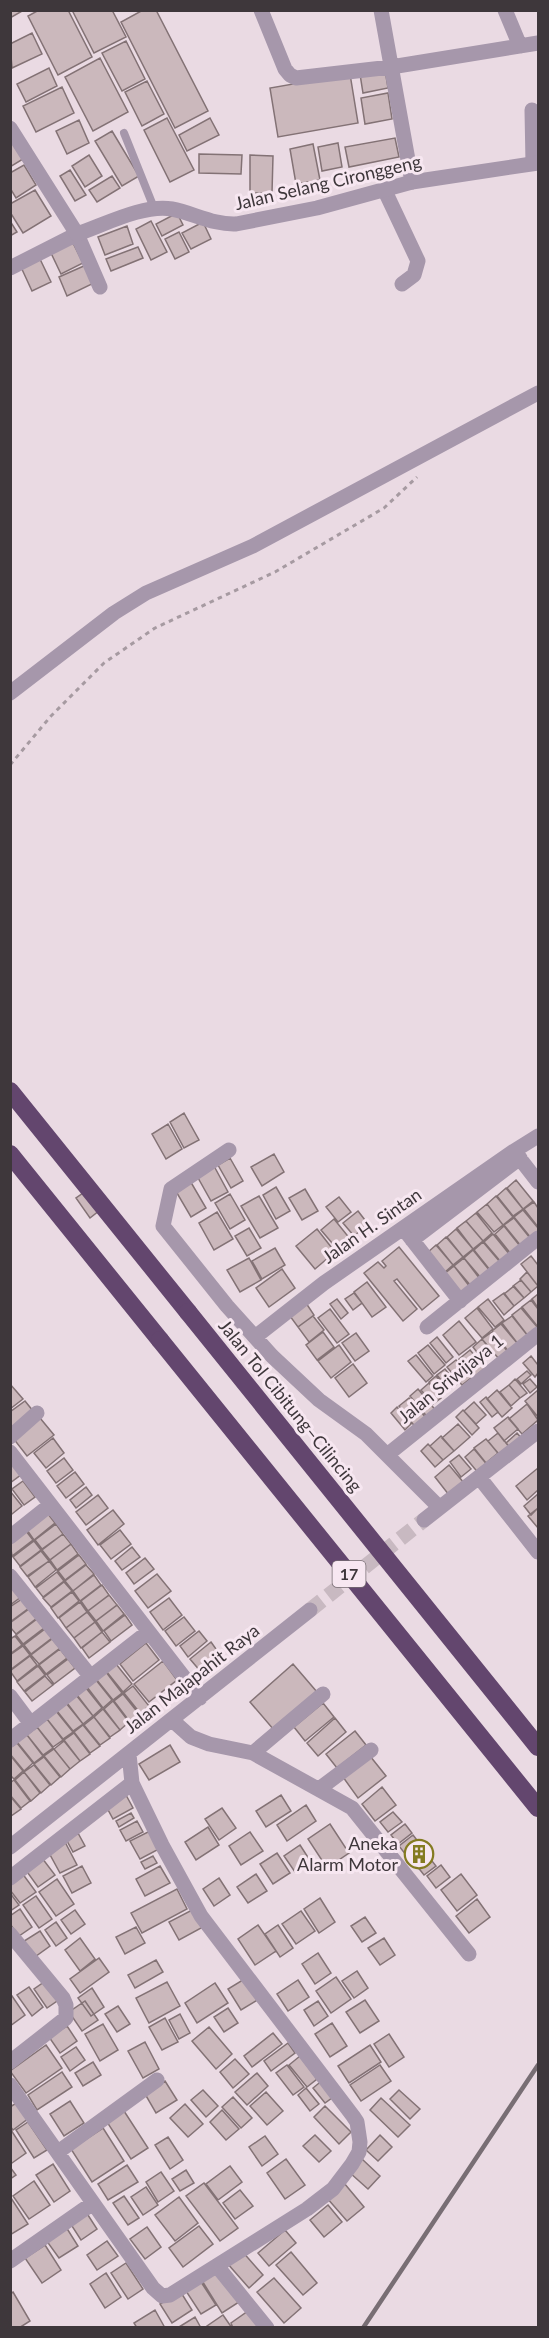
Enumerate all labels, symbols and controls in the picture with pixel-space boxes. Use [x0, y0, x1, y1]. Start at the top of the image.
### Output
street label: Jalan Selang Cironggeng [232, 150, 423, 214]
street label: Jalan H. Sintan [318, 1183, 425, 1267]
street label: Jalan Tol Cibitung–Cilincing [214, 1315, 367, 1496]
street label: Jalan Sriwijaya 1 [393, 1329, 507, 1427]
road number: 17 [332, 1561, 366, 1587]
street label: Jalan Majapahit Raya [120, 1619, 263, 1738]
place label: Aneka Alarm Motor [297, 1832, 398, 1875]
building icon: Aneka Alarm Motor [403, 1838, 435, 1870]

